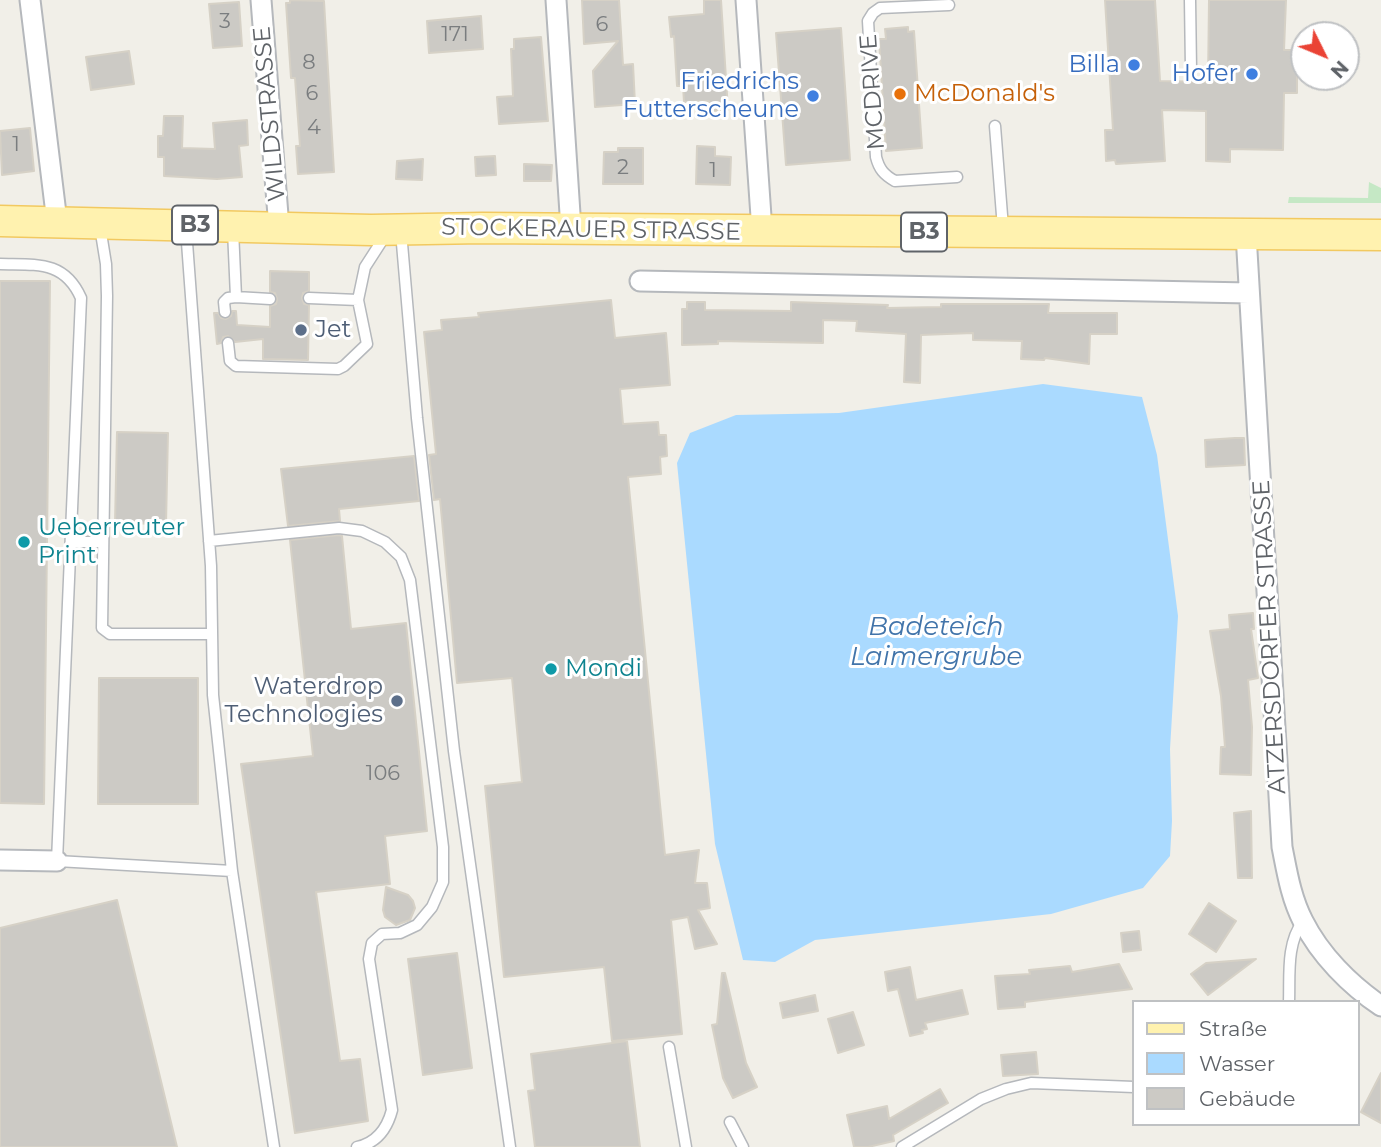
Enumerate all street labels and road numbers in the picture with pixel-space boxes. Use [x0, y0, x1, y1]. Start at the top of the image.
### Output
street label: WILDSTRASSE [248, 25, 292, 203]
street label: MCDRIVE [855, 33, 891, 151]
road number: B3 [172, 206, 218, 244]
street label: STOCKERAUER STRASSE [441, 213, 741, 247]
road number: B3 [901, 213, 947, 252]
street label: ATZERSDORFER STRASSE [1247, 479, 1293, 795]

